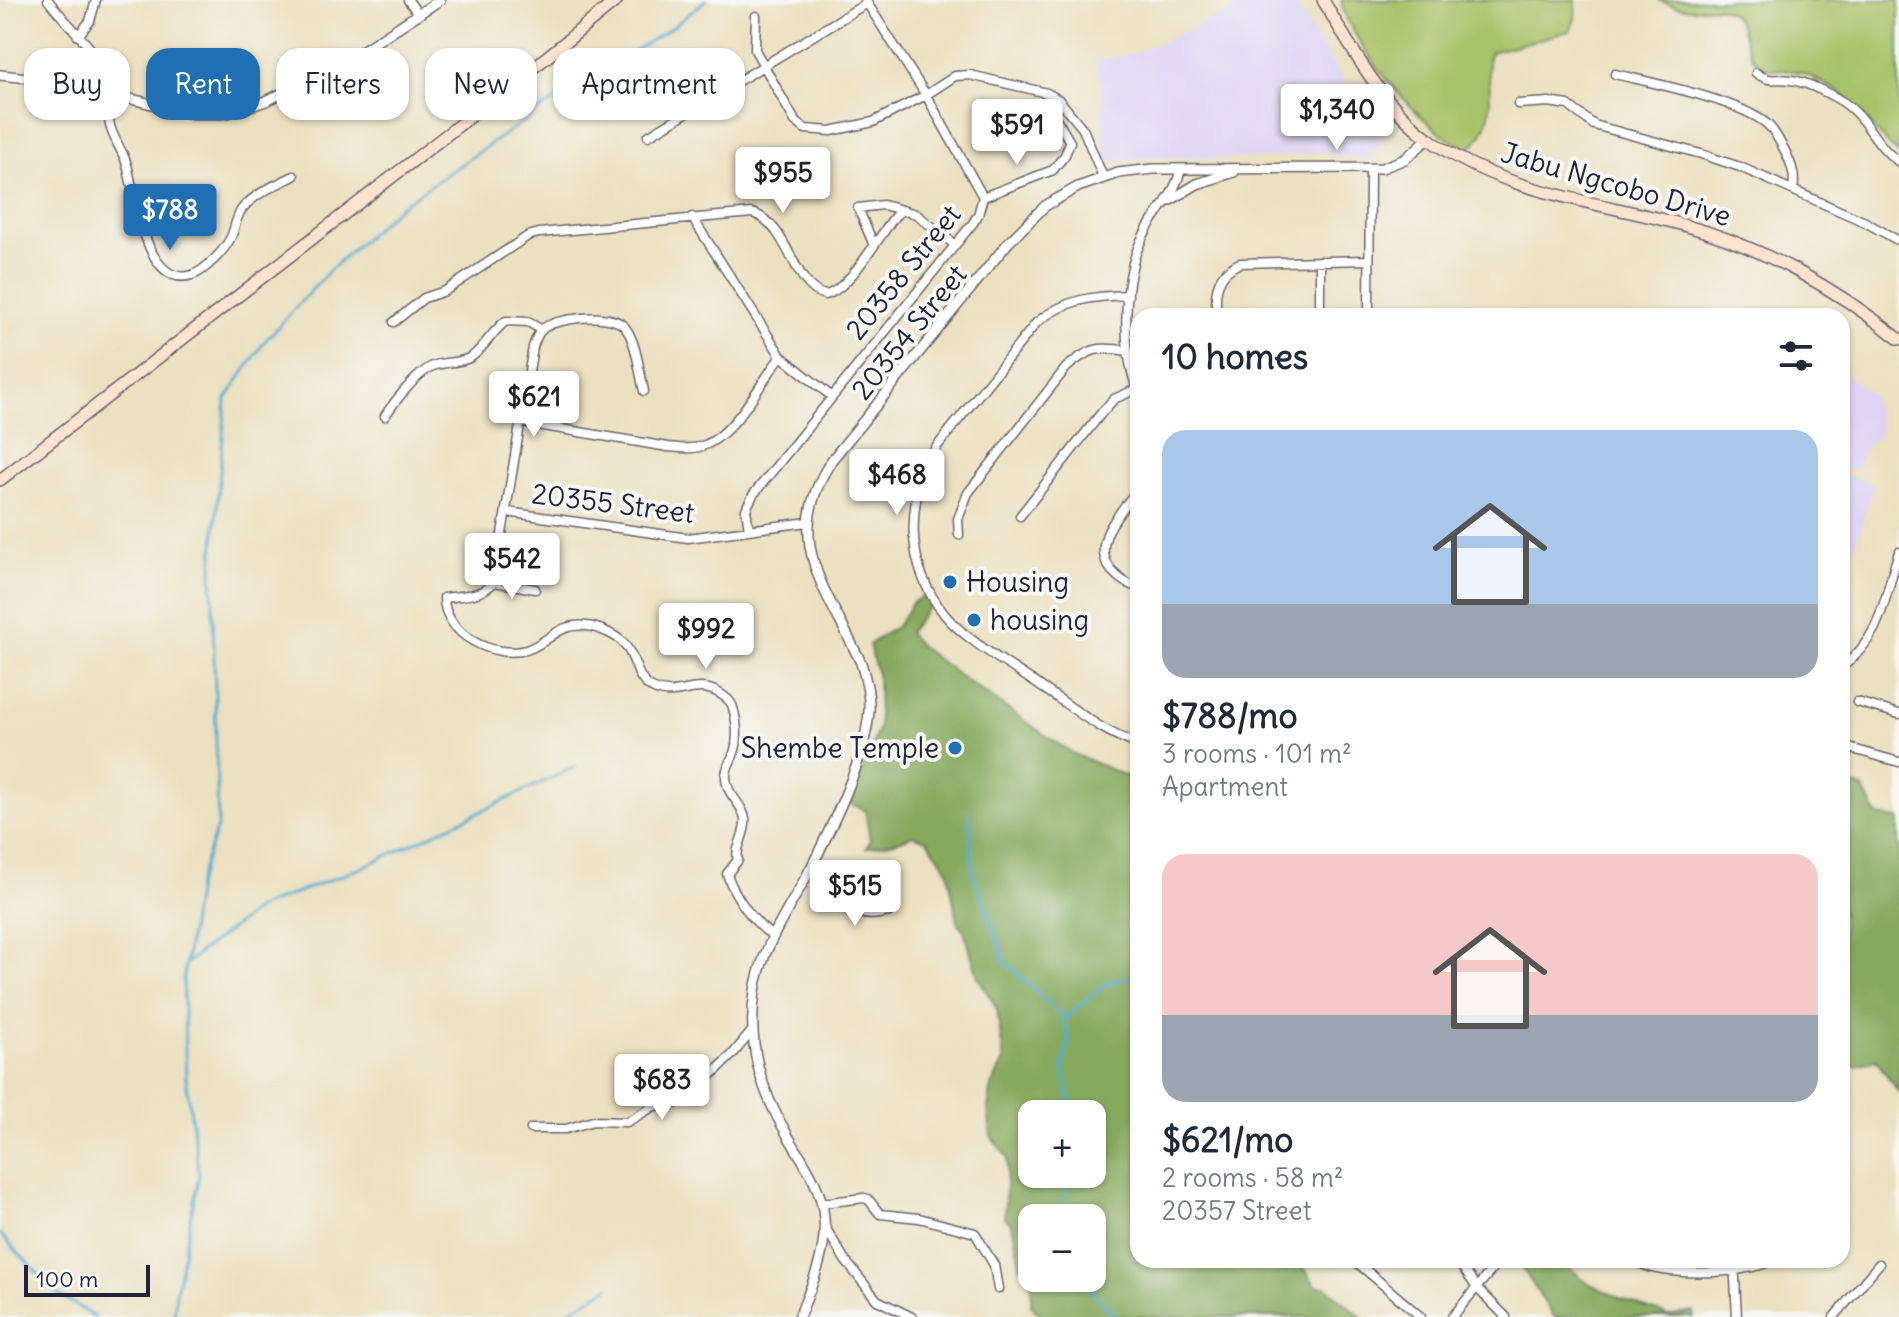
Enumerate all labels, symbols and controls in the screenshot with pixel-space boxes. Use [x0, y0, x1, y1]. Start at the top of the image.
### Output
chip: Buy [24, 48, 130, 120]
chip: Rent [146, 48, 260, 120]
chip: Filters [276, 48, 409, 120]
chip: New [425, 48, 537, 120]
chip: Apartment [553, 48, 745, 120]
pin: $1,340 [1272, 84, 1402, 152]
text: $1,340 [1299, 93, 1375, 126]
pin: $591 [970, 99, 1064, 167]
text: $591 [990, 108, 1044, 141]
street label: Jabu Ngcobo Drive [1497, 134, 1735, 234]
pin: $955 [736, 147, 830, 215]
text: $955 [753, 156, 813, 189]
pin: $788 [123, 184, 217, 252]
text: $788 [141, 193, 199, 226]
street label: 20358 Street [838, 197, 968, 347]
street label: 20354 Street [844, 257, 974, 407]
icon: filters [1774, 334, 1818, 378]
text: 10 homes [1162, 335, 1308, 378]
pin: $621 [487, 371, 581, 439]
text: $621 [507, 380, 561, 413]
pin: $468 [850, 449, 944, 517]
text: $468 [867, 458, 927, 491]
street label: 20355 Street [530, 475, 696, 531]
icon: home [1418, 482, 1562, 626]
pin: $542 [465, 533, 559, 601]
text: $542 [483, 542, 541, 575]
place label: Housing [966, 564, 1069, 600]
marker: Housing [941, 573, 959, 591]
place label: housing [990, 602, 1089, 638]
pin: $992 [659, 603, 753, 671]
marker: housing [965, 611, 983, 629]
text: $992 [677, 612, 735, 645]
text: $788/mo [1162, 694, 1298, 737]
place label: Shembe Temple [741, 730, 939, 766]
text: 3 rooms · 101 m² [1162, 737, 1352, 770]
marker: Shembe Temple [946, 739, 964, 757]
text: Apartment [1162, 770, 1288, 803]
pin: $515 [808, 860, 902, 928]
text: $515 [828, 869, 882, 902]
icon: home [1418, 906, 1562, 1050]
pin: $683 [615, 1054, 709, 1122]
text: $683 [632, 1063, 692, 1096]
map controls [1018, 1100, 1106, 1292]
button: + [1018, 1100, 1106, 1188]
text: $621/mo [1162, 1118, 1293, 1161]
text: 2 rooms · 58 m² [1162, 1161, 1343, 1194]
text: 20357 Street [1162, 1194, 1311, 1227]
button: − [1018, 1204, 1106, 1292]
scale bar [24, 1261, 150, 1297]
text: 100 m [36, 1265, 98, 1293]

